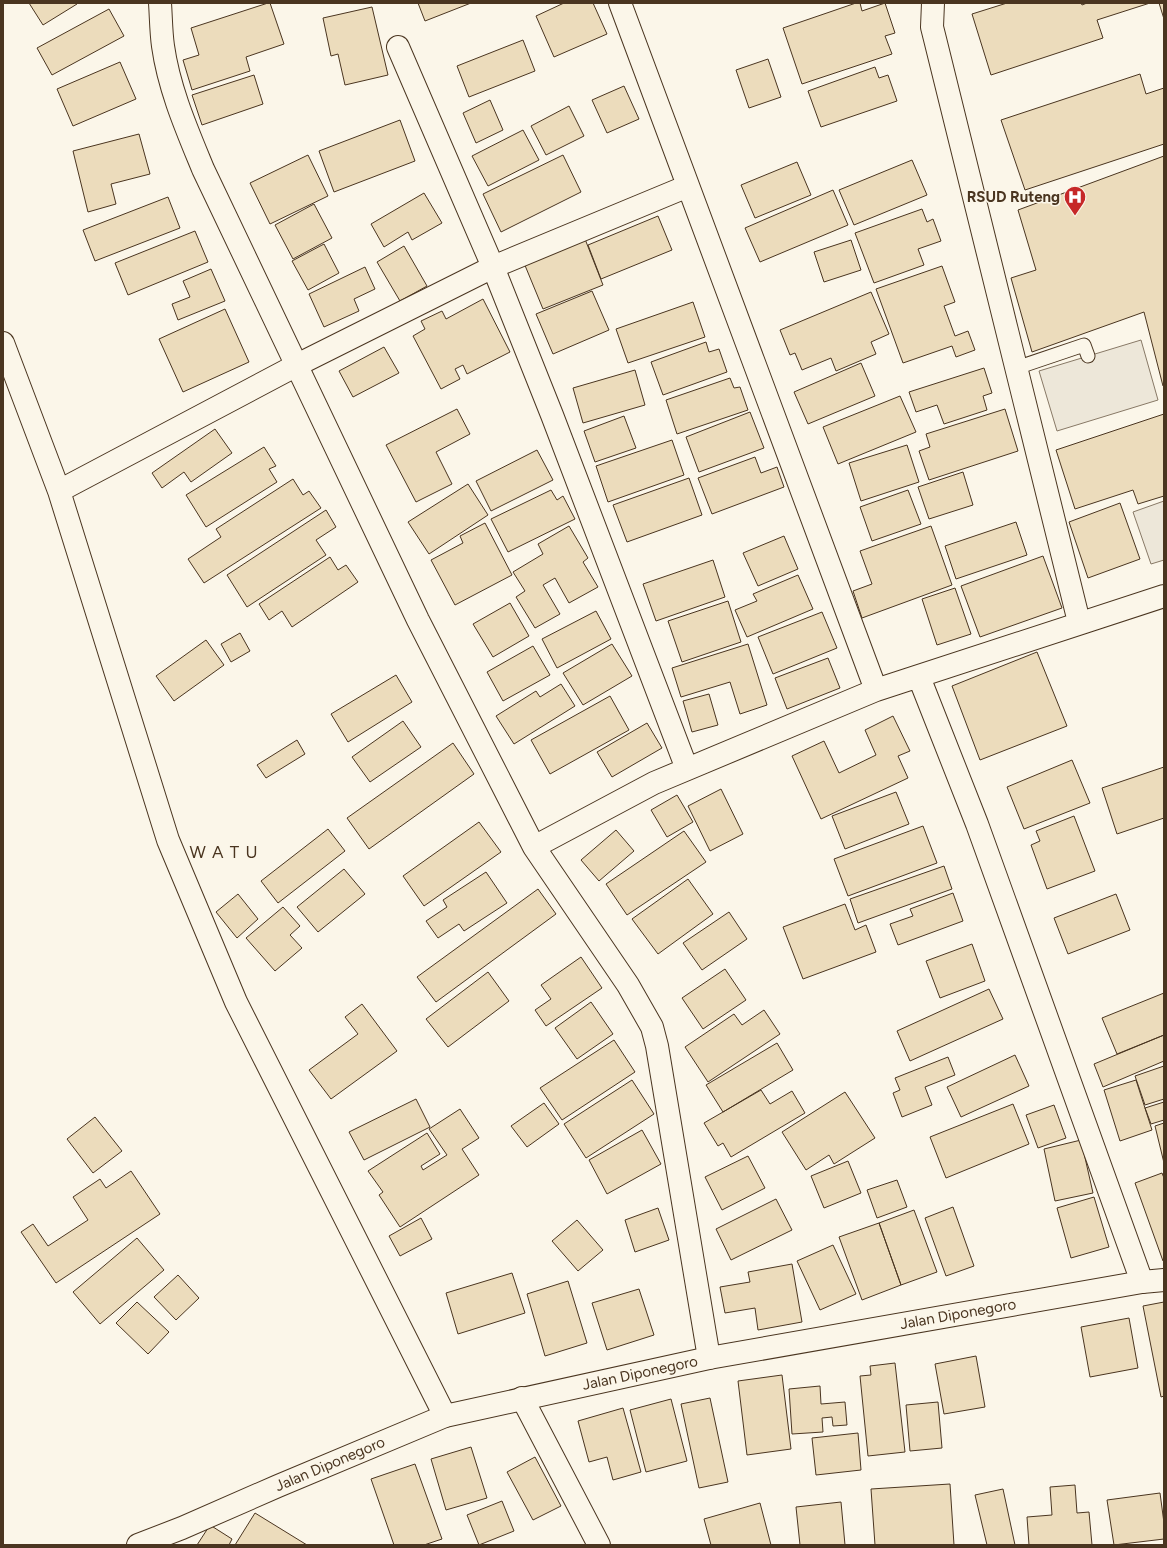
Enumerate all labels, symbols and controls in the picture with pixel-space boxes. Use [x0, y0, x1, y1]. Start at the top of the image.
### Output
hospital icon: RSUD Ruteng [1062, 184, 1088, 217]
place label: RSUD Ruteng [967, 188, 1060, 206]
district label: W A T U [190, 842, 258, 862]
street label: Jalan Diponegoro [899, 1295, 1018, 1333]
street label: Jalan Diponegoro [581, 1352, 700, 1394]
street label: Jalan Diponegoro [272, 1433, 388, 1495]

